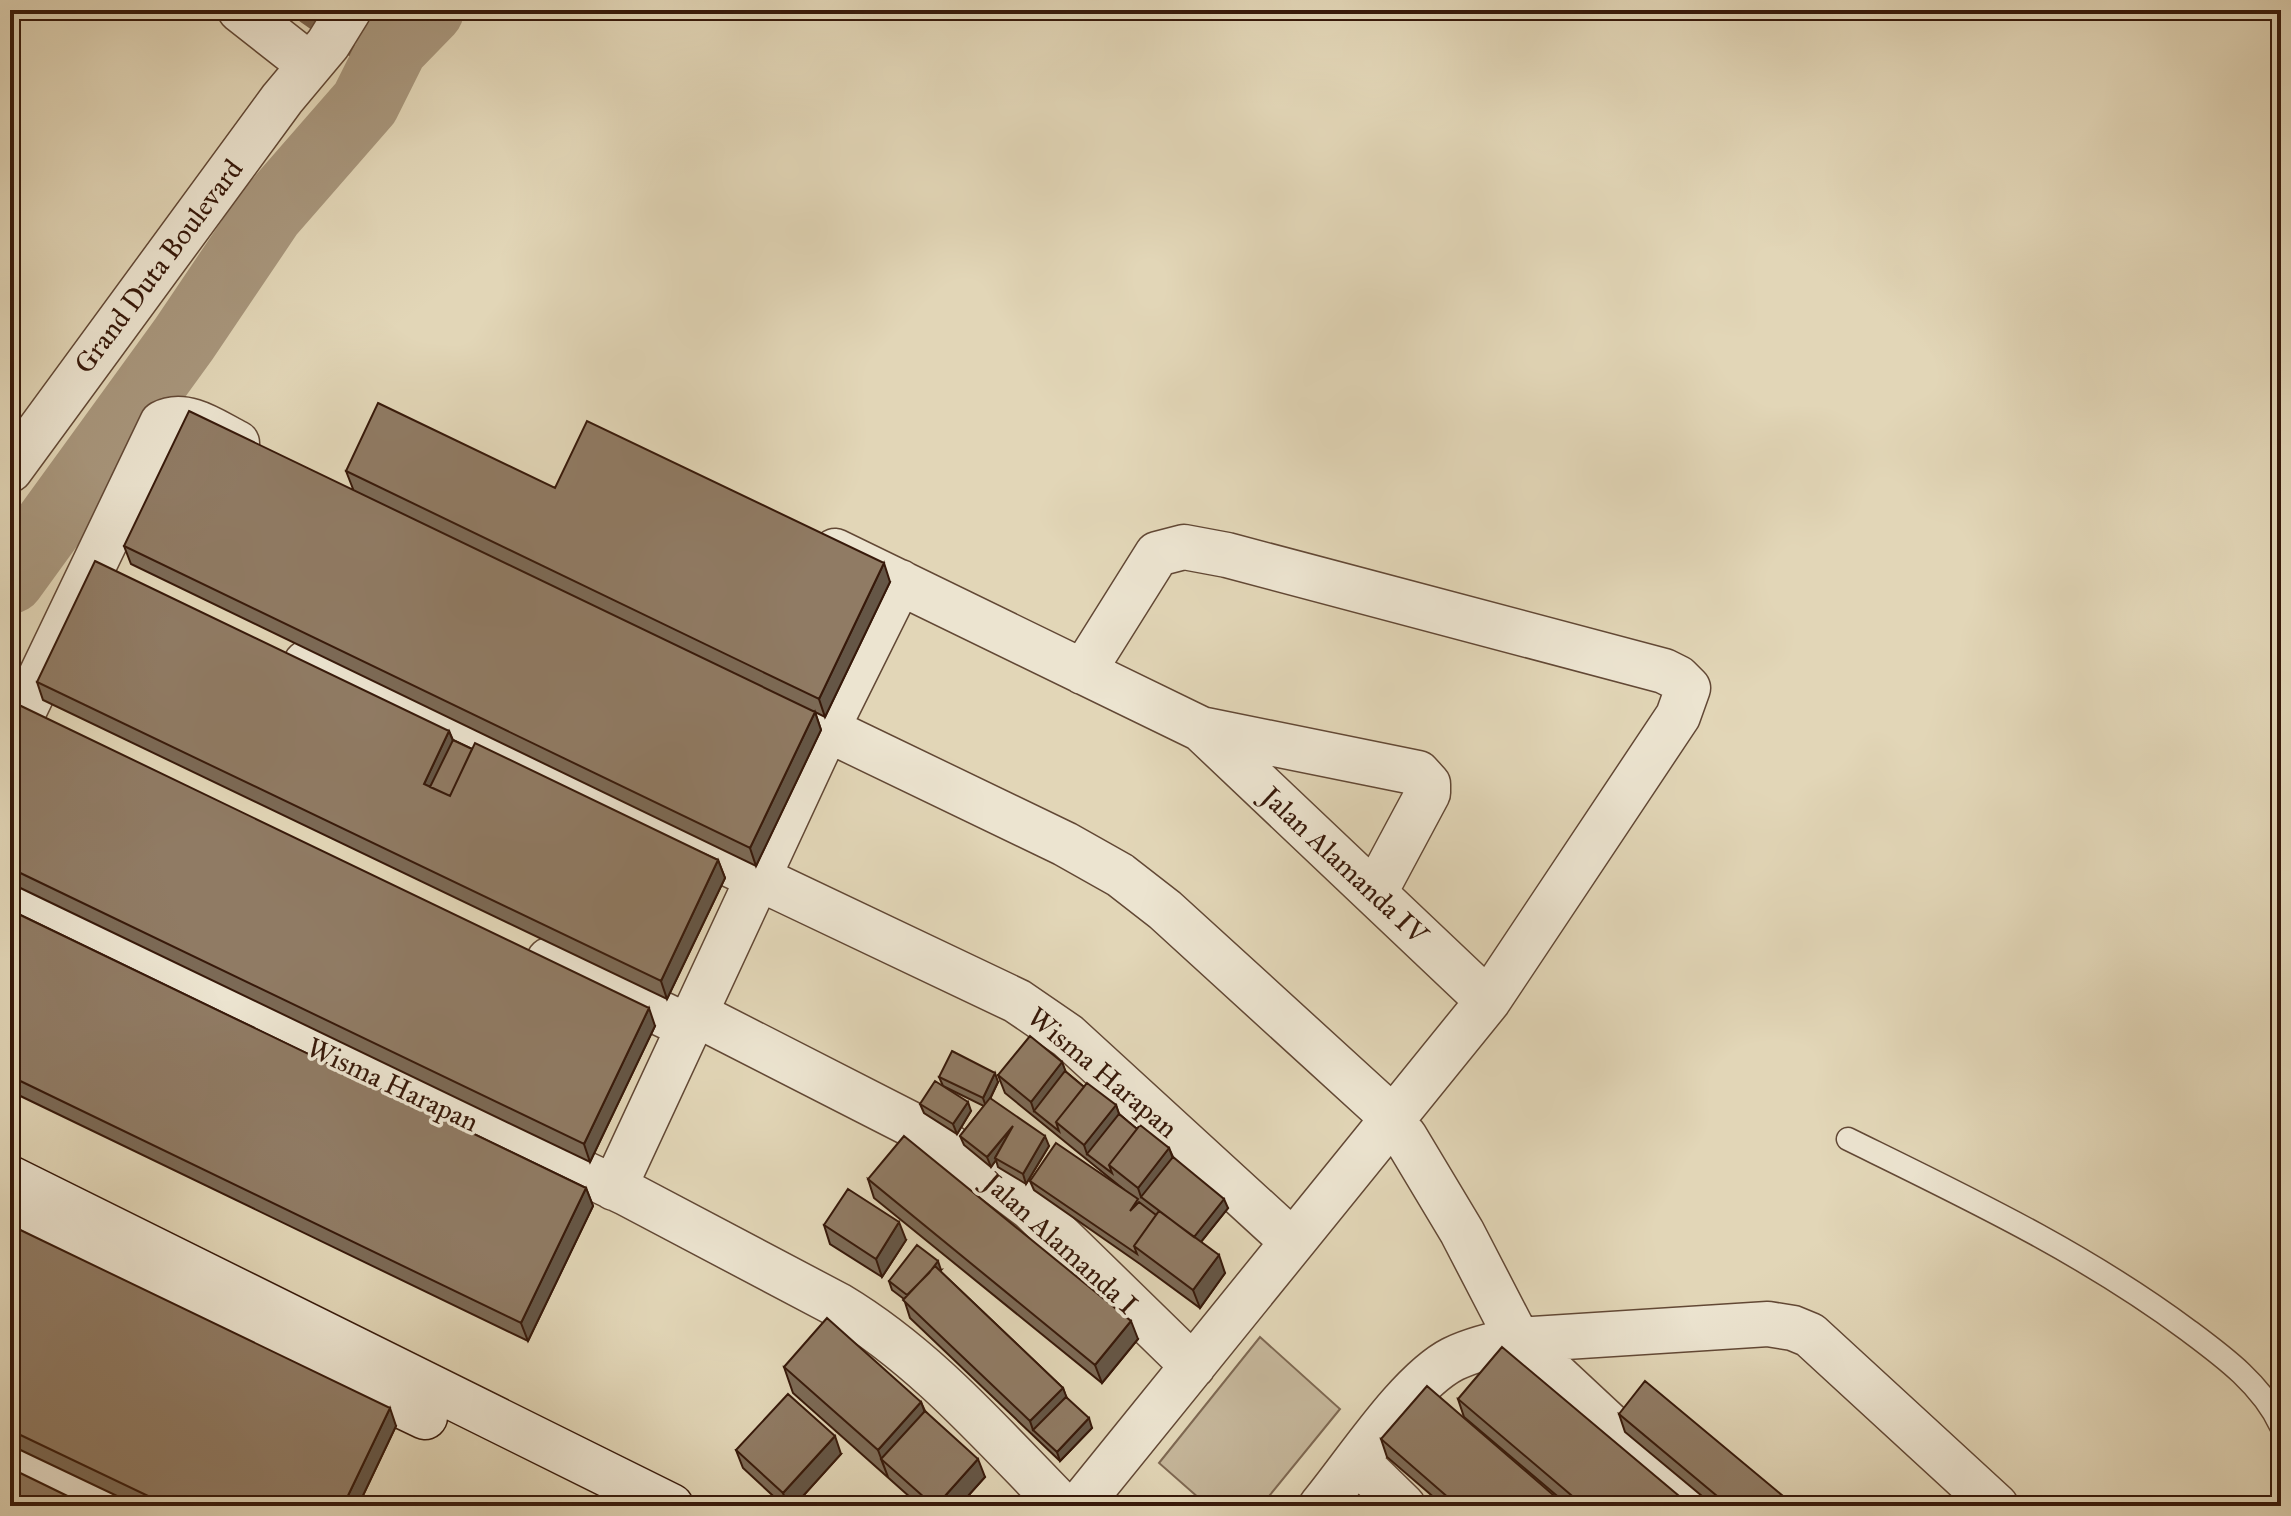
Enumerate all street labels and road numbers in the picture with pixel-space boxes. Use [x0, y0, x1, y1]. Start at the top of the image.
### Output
street label: Grand Duta Boulevard [66, 152, 250, 380]
street label: Jalan Alamanda IV [1252, 777, 1436, 953]
street label: Wisma Harapan [1020, 999, 1185, 1145]
street label: Wisma Harapan [301, 1029, 484, 1139]
street label: Jalan Alamanda I [974, 1163, 1145, 1322]

